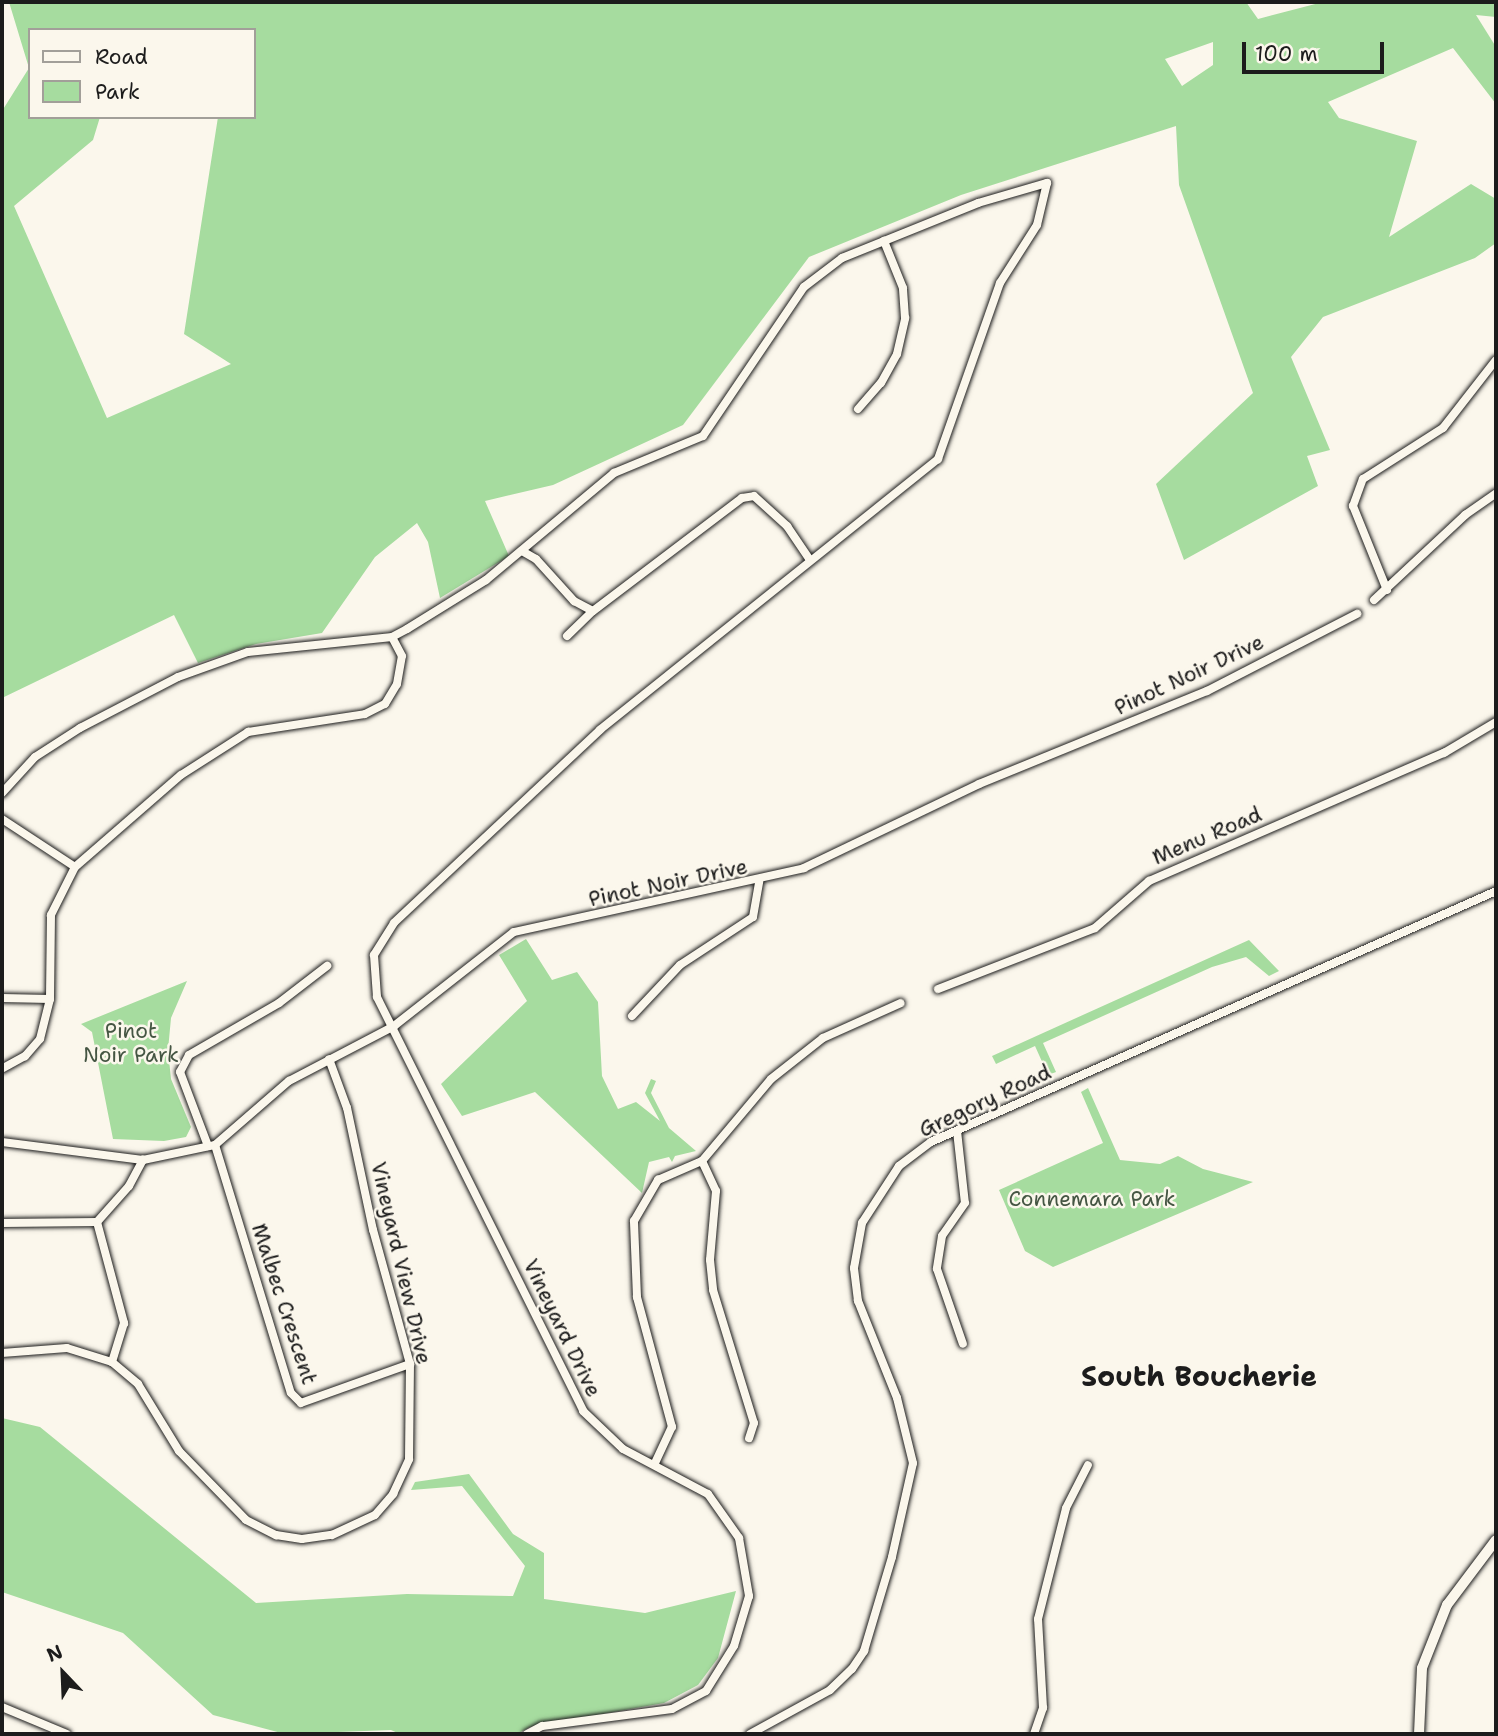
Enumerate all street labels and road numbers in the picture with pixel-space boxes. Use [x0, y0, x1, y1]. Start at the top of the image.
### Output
street label: Pinot Noir Drive [1110, 629, 1268, 721]
street label: Menu Road [1149, 802, 1265, 870]
street label: Pinot Noir Drive [586, 854, 750, 912]
street label: Gregory Road [915, 1059, 1055, 1143]
street label: Vineyard View Drive [365, 1159, 437, 1367]
street label: Malbec Crescent [246, 1220, 322, 1388]
street label: Vineyard Drive [518, 1255, 606, 1401]

